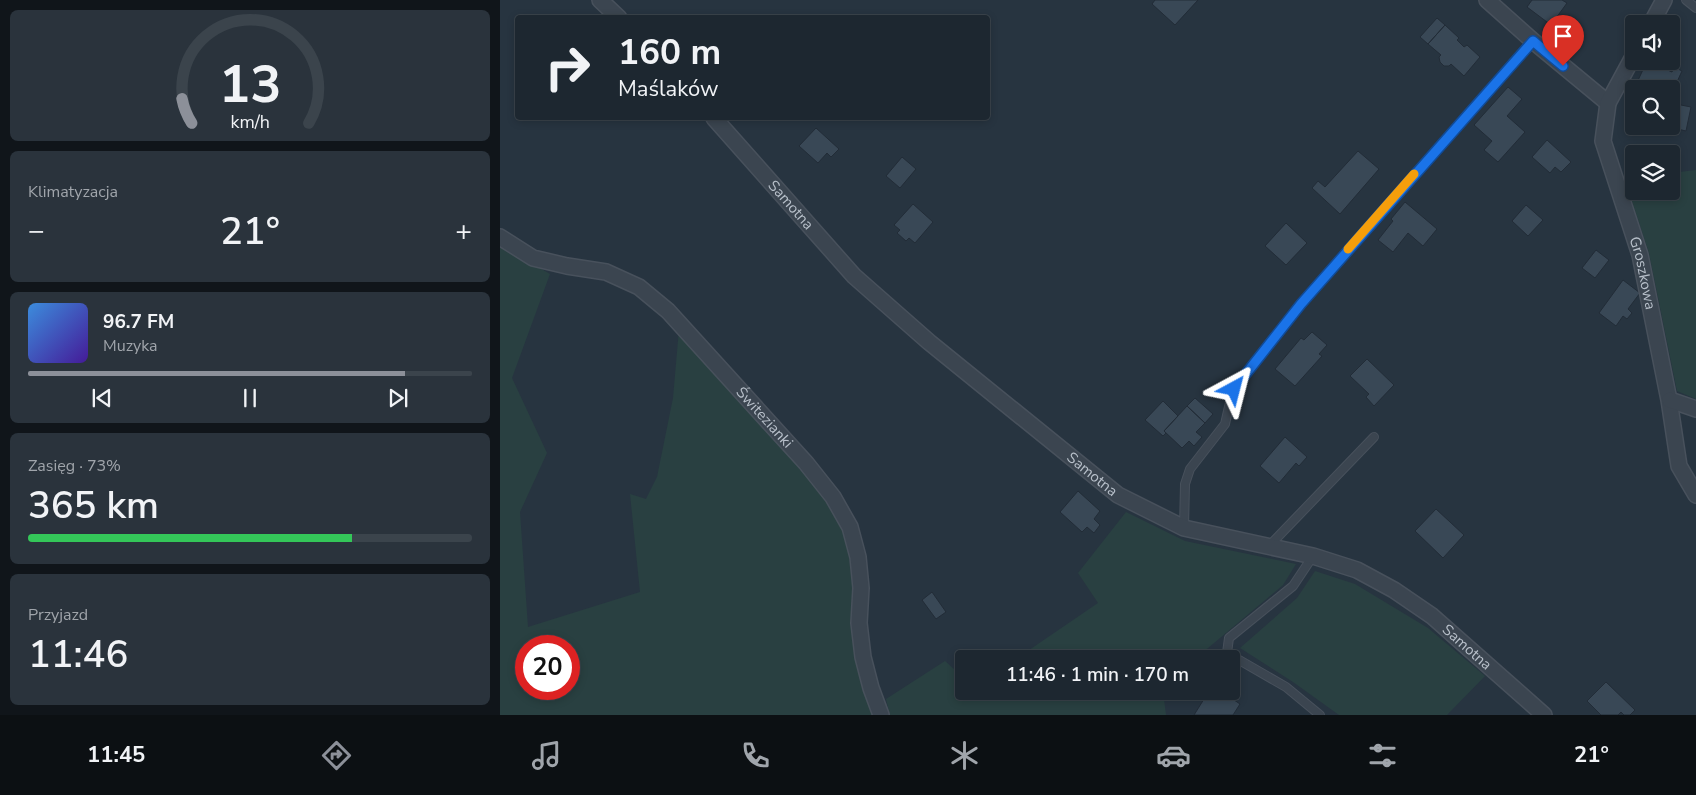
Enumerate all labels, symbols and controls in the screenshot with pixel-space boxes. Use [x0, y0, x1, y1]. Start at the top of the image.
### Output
pin [1542, 15, 1584, 66]
map controls [1625, 15, 1680, 200]
button: sound [1625, 15, 1680, 70]
icon: arrive [1549, 22, 1577, 50]
text: 160 m [618, 29, 721, 76]
icon: right [535, 35, 600, 100]
text: 13 [219, 49, 281, 120]
text: Maślaków [618, 74, 719, 104]
button: search [1625, 80, 1680, 135]
text: km/h [230, 110, 270, 134]
button: layers [1625, 145, 1680, 200]
street label: Samotna [764, 176, 818, 234]
text: Klimatyzacja [28, 181, 118, 203]
text: 21° [220, 206, 280, 257]
text: − [28, 212, 45, 250]
text: + [455, 212, 472, 250]
street label: Groszkowa [1625, 234, 1661, 311]
text: 96.7 FM [103, 309, 174, 335]
text: Muzyka [103, 335, 158, 357]
position arrow [1207, 362, 1259, 414]
street label: Świtezianki [731, 382, 798, 452]
icon: previous [88, 384, 116, 412]
icon: pause [236, 384, 264, 412]
icon: next [384, 384, 412, 412]
street label: Samotna [1063, 447, 1122, 501]
text: Zasięg · 73% [28, 455, 121, 477]
text: 365 km [28, 480, 159, 531]
text: Przyjazd [28, 604, 88, 626]
street label: Samotna [1438, 620, 1496, 674]
text: 11:46 [28, 629, 128, 680]
speed limit sign: 20 [515, 635, 580, 700]
text: 11:46 · 1 min · 170 m [1006, 662, 1189, 688]
icon: directions [319, 738, 354, 773]
icon: music [529, 738, 564, 773]
icon: phone [738, 738, 773, 773]
icon: climate [947, 738, 982, 773]
icon: car [1156, 738, 1191, 773]
icon: filters [1365, 738, 1400, 773]
text: 11:45 [87, 740, 145, 770]
text: 21° [1574, 740, 1609, 770]

